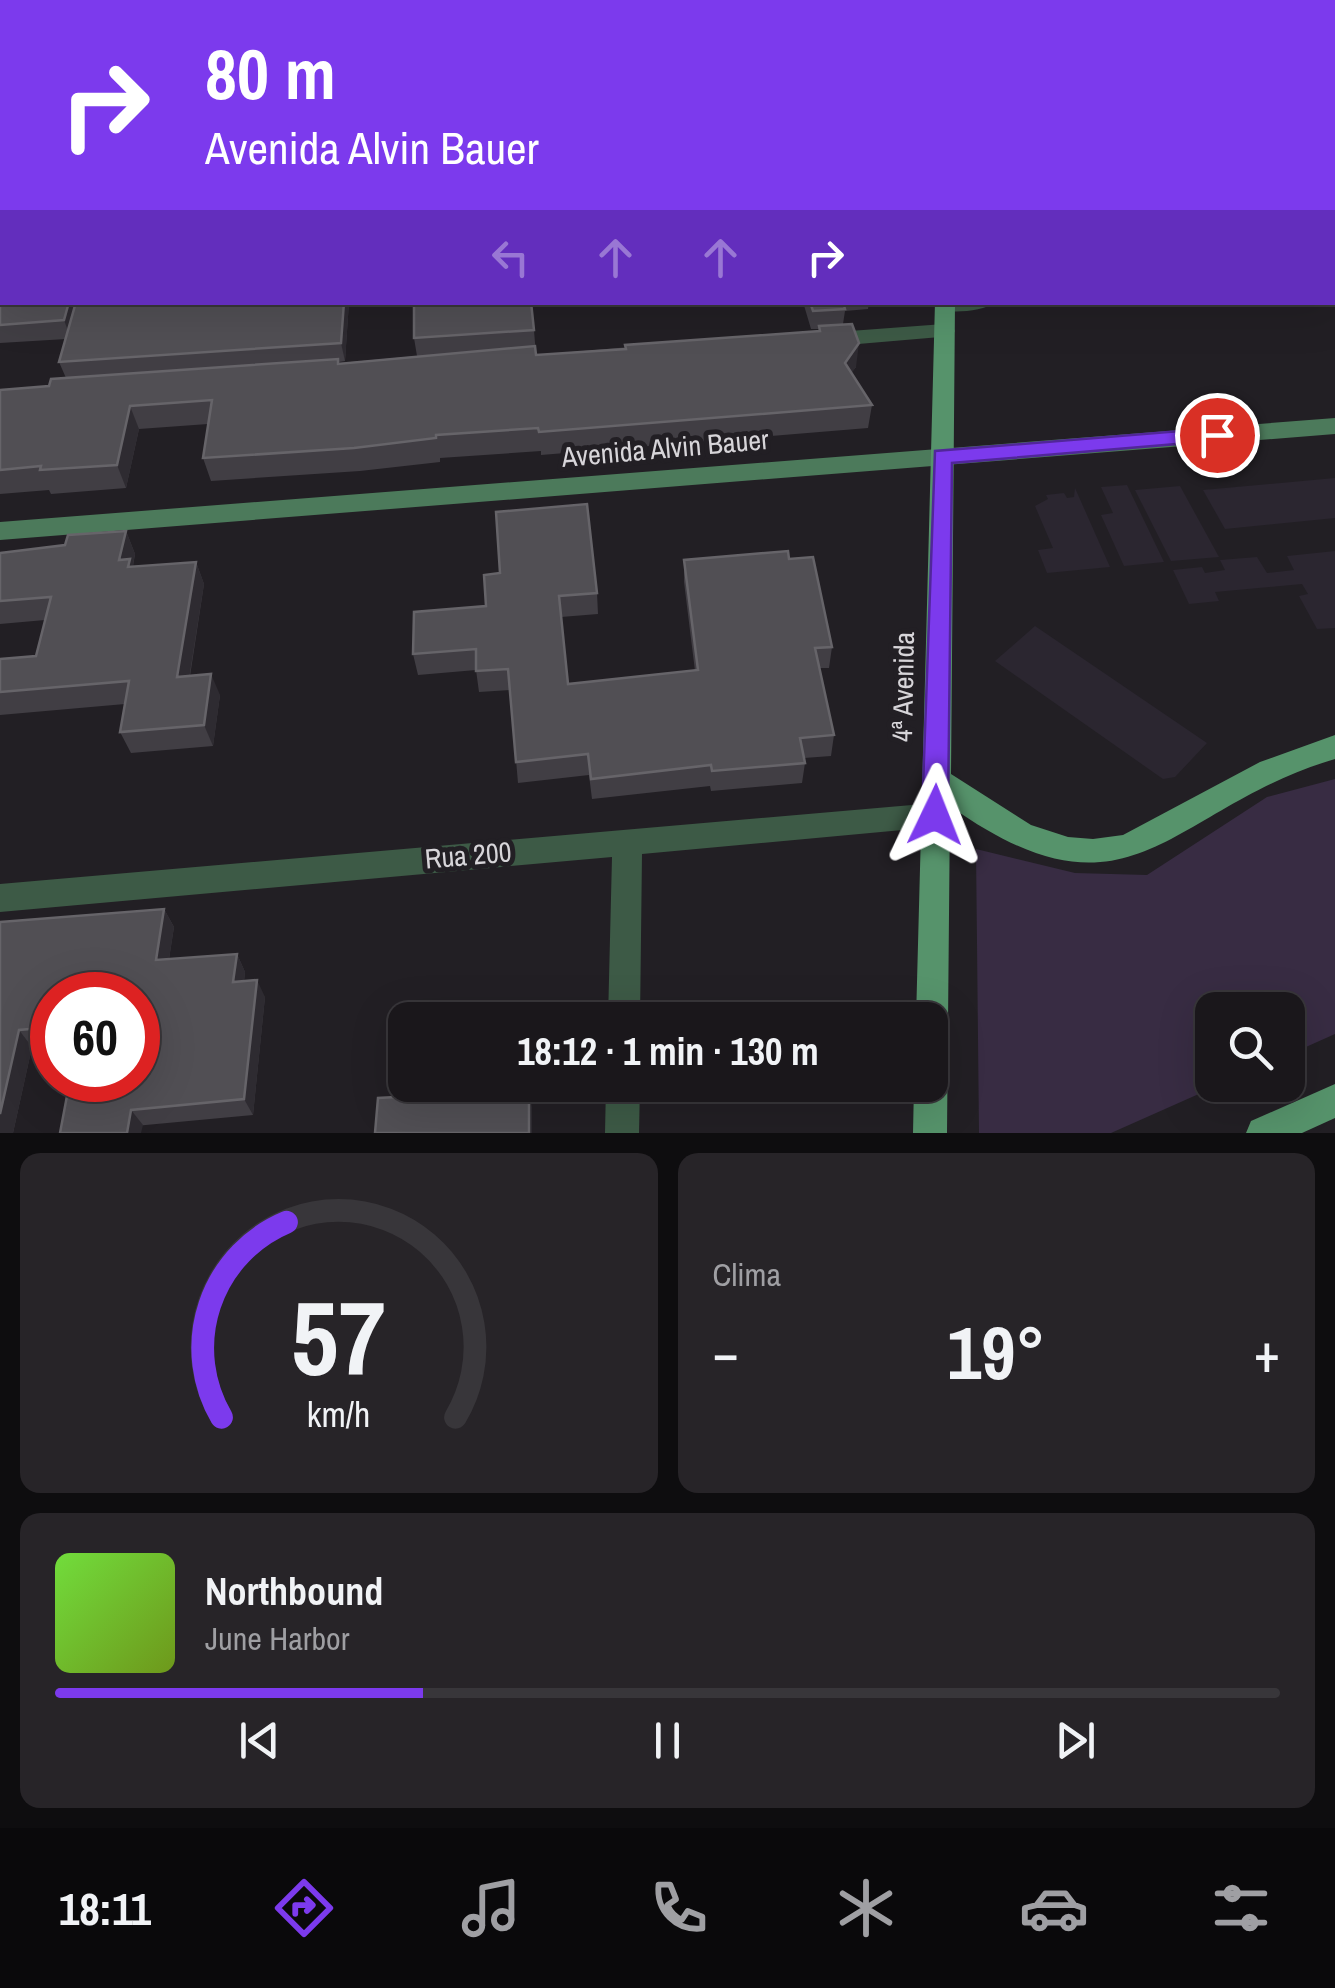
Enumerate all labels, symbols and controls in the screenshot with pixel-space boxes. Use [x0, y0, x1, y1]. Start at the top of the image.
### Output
text: 80 m [205, 27, 336, 121]
icon: right [40, 40, 170, 170]
text: Avenida Alvin Bauer [205, 117, 539, 178]
icon: left [483, 230, 538, 285]
icon: ahead [588, 230, 643, 285]
icon: ahead [693, 230, 748, 285]
icon: right [798, 230, 853, 285]
pin [1175, 393, 1260, 478]
icon: arrive [1190, 408, 1245, 463]
street label: Avenida Alvin Bauer [559, 420, 770, 476]
street label: 4ª Avenida [883, 631, 923, 742]
position arrow [883, 763, 987, 867]
street label: Rua 200 [423, 832, 513, 878]
speed limit sign: 60 [30, 972, 160, 1102]
map controls [1195, 992, 1305, 1102]
button: search [1195, 992, 1305, 1102]
text: 18:12 · 1 min · 130 m [517, 1026, 819, 1077]
text: Clima [713, 1253, 781, 1296]
text: 57 [291, 1267, 386, 1407]
text: 19° [947, 1301, 1045, 1402]
text: − [713, 1315, 739, 1389]
text: + [1254, 1315, 1280, 1389]
text: km/h [307, 1390, 371, 1438]
text: Northbound [205, 1566, 383, 1617]
text: June Harbor [205, 1617, 349, 1660]
icon: previous [232, 1713, 287, 1768]
icon: pause [640, 1713, 695, 1768]
icon: next [1048, 1713, 1103, 1768]
icon: directions [269, 1873, 339, 1943]
icon: music [456, 1873, 526, 1943]
icon: phone [644, 1873, 714, 1943]
icon: climate [831, 1873, 901, 1943]
icon: car [1019, 1873, 1089, 1943]
icon: filters [1206, 1873, 1276, 1943]
text: 18:11 [59, 1878, 151, 1939]

